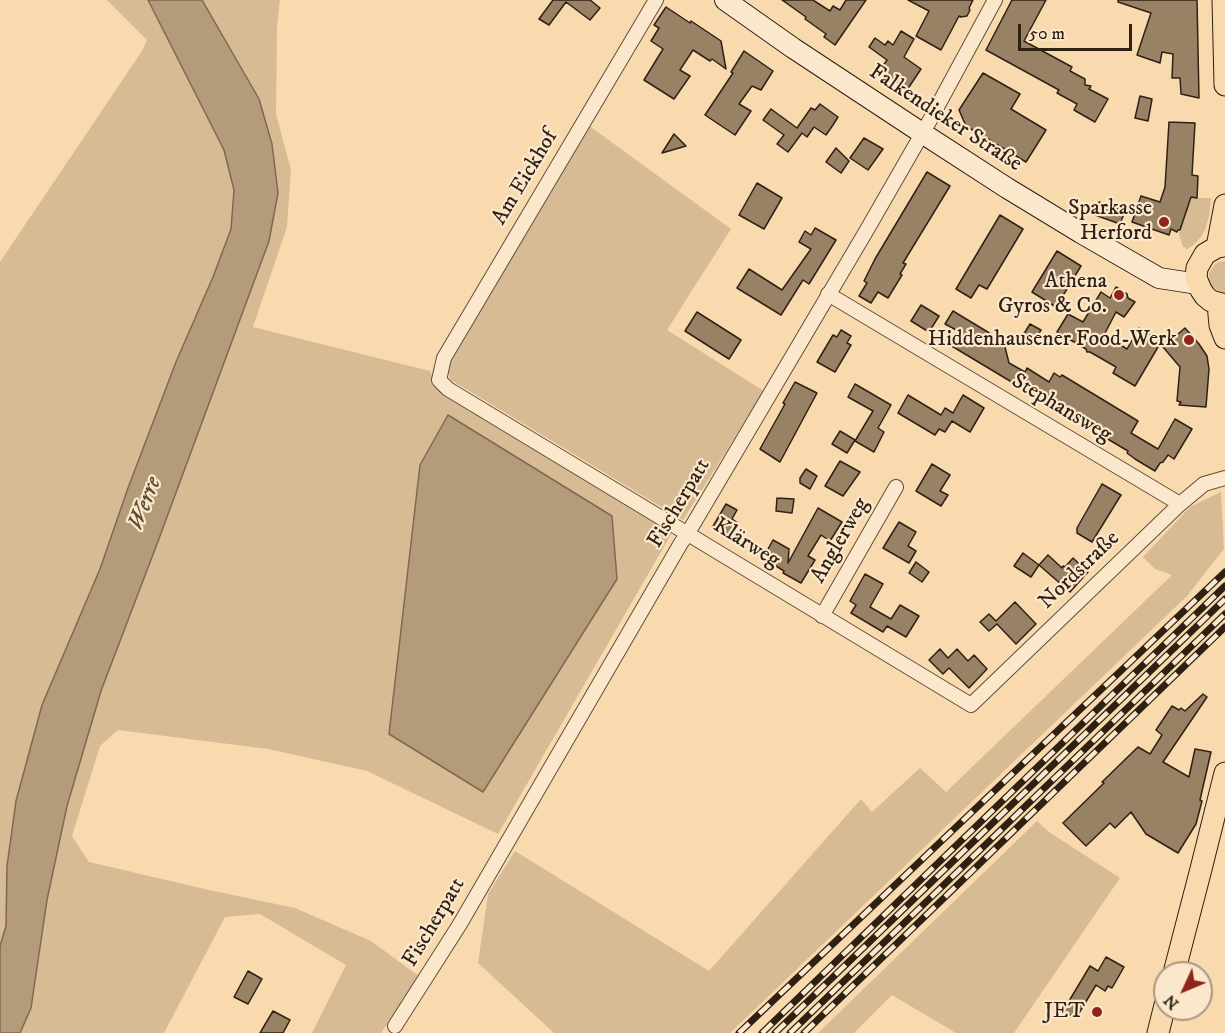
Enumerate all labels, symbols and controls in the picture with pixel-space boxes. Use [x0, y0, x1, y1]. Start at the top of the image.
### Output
scale bar [1021, 12, 1135, 50]
text: 50 m [1029, 23, 1065, 45]
street label: Falkendieker Straße [864, 60, 1026, 178]
street label: Am Eickhof [487, 126, 565, 230]
place label: Sparkasse Herford [1068, 196, 1152, 248]
marker: Sparkasse Herford [1157, 215, 1171, 229]
place label: Athena Gyros & Co. [998, 269, 1107, 320]
marker: Athena Gyros & Co. [1112, 288, 1126, 302]
place label: Hiddenhausener Food-Werk [928, 327, 1177, 353]
marker: Hiddenhausener Food-Werk [1182, 333, 1196, 347]
street label: Stephansweg [1006, 369, 1116, 449]
street label: Fischerpatt [643, 455, 717, 553]
water label: Werre [123, 473, 169, 535]
street label: Anglerweg [806, 494, 876, 588]
street label: Klärweg [708, 513, 784, 575]
street label: Nordstraße [1034, 526, 1126, 616]
street label: Fischerpatt [398, 874, 472, 972]
north arrow [1153, 961, 1213, 1021]
text: N [1160, 990, 1183, 1014]
place label: JET [1044, 999, 1085, 1025]
marker: JET [1090, 1005, 1104, 1019]

